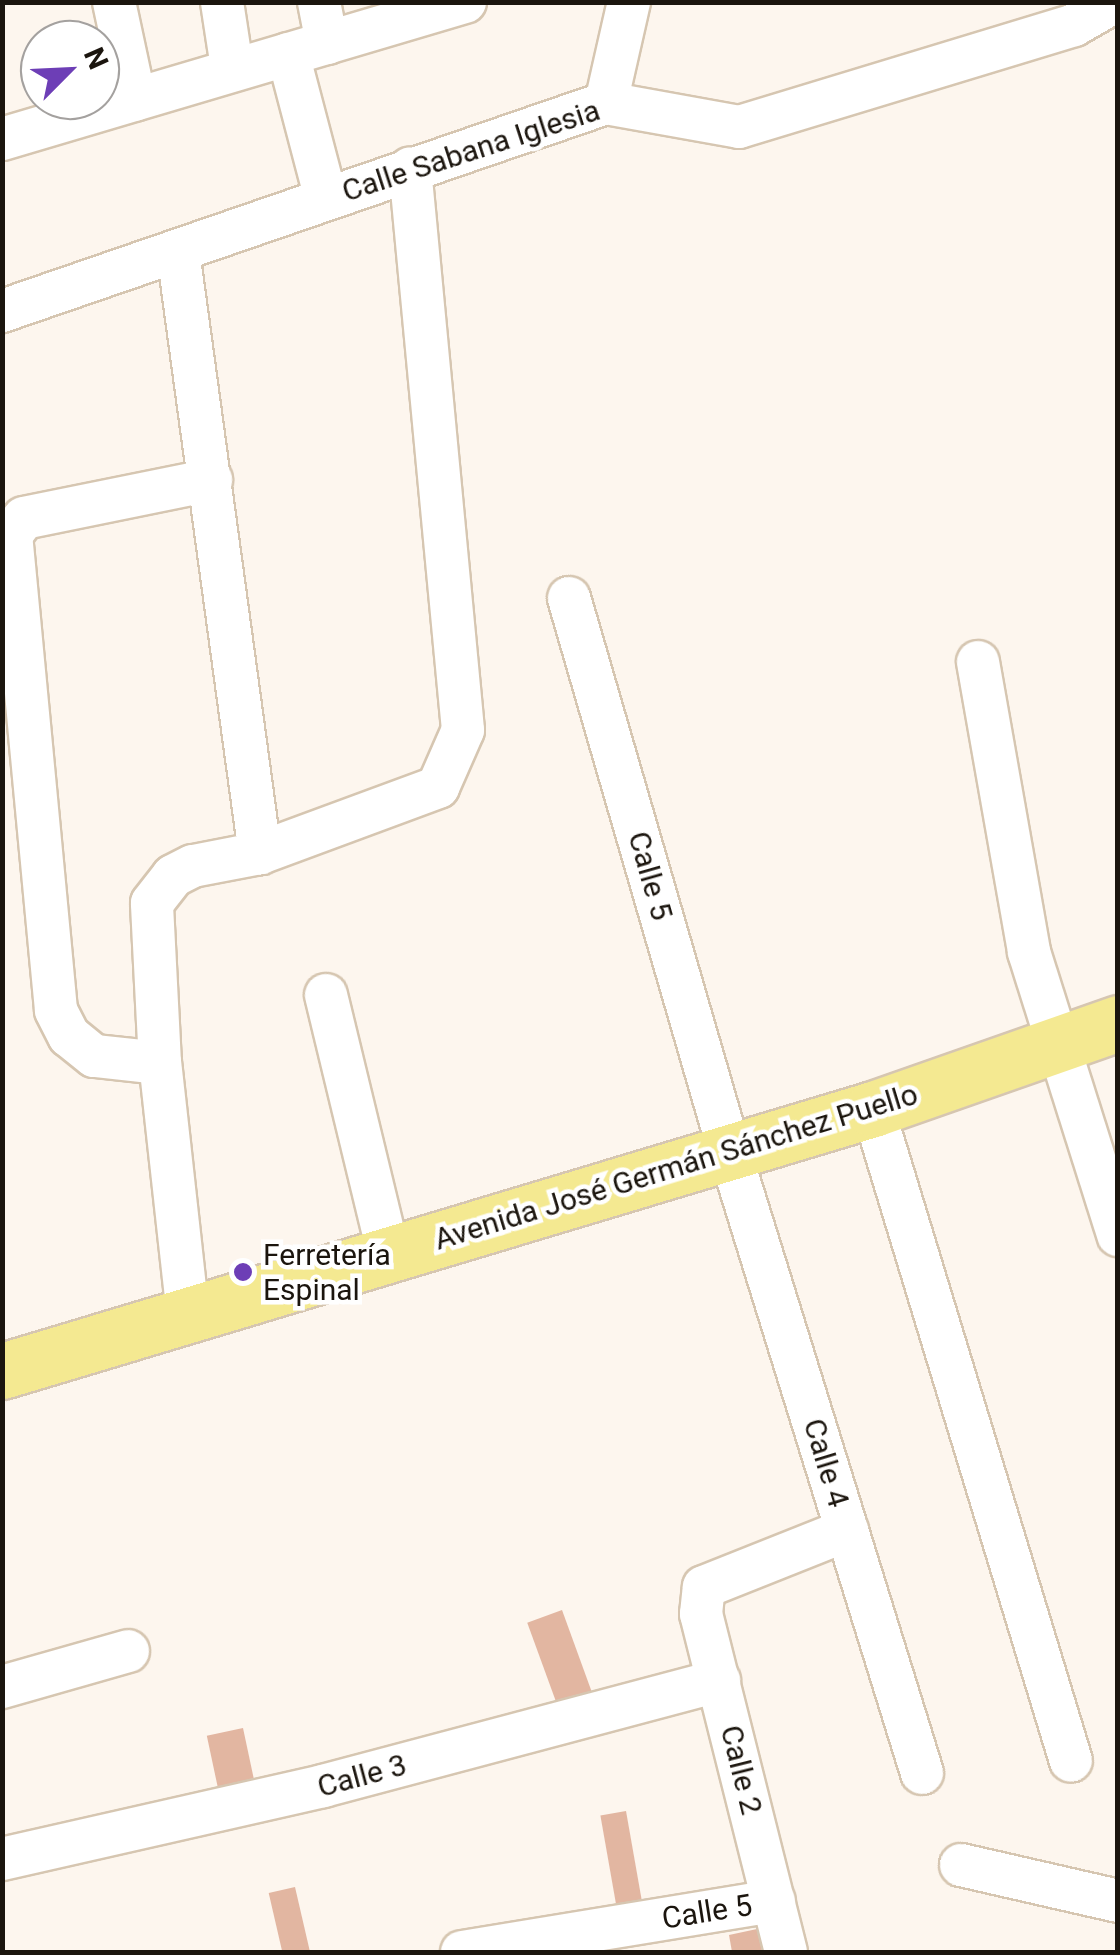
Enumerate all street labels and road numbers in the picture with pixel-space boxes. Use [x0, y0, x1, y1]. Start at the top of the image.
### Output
street label: Calle Sabana Iglesia [338, 92, 604, 210]
street label: Calle 5 [620, 827, 680, 925]
street label: Avenida José Germán Sánchez Puello [430, 1076, 922, 1258]
street label: Calle 4 [796, 1414, 856, 1512]
street label: Calle 2 [713, 1722, 769, 1818]
street label: Calle 3 [314, 1747, 410, 1805]
street label: Calle 5 [659, 1887, 755, 1937]

